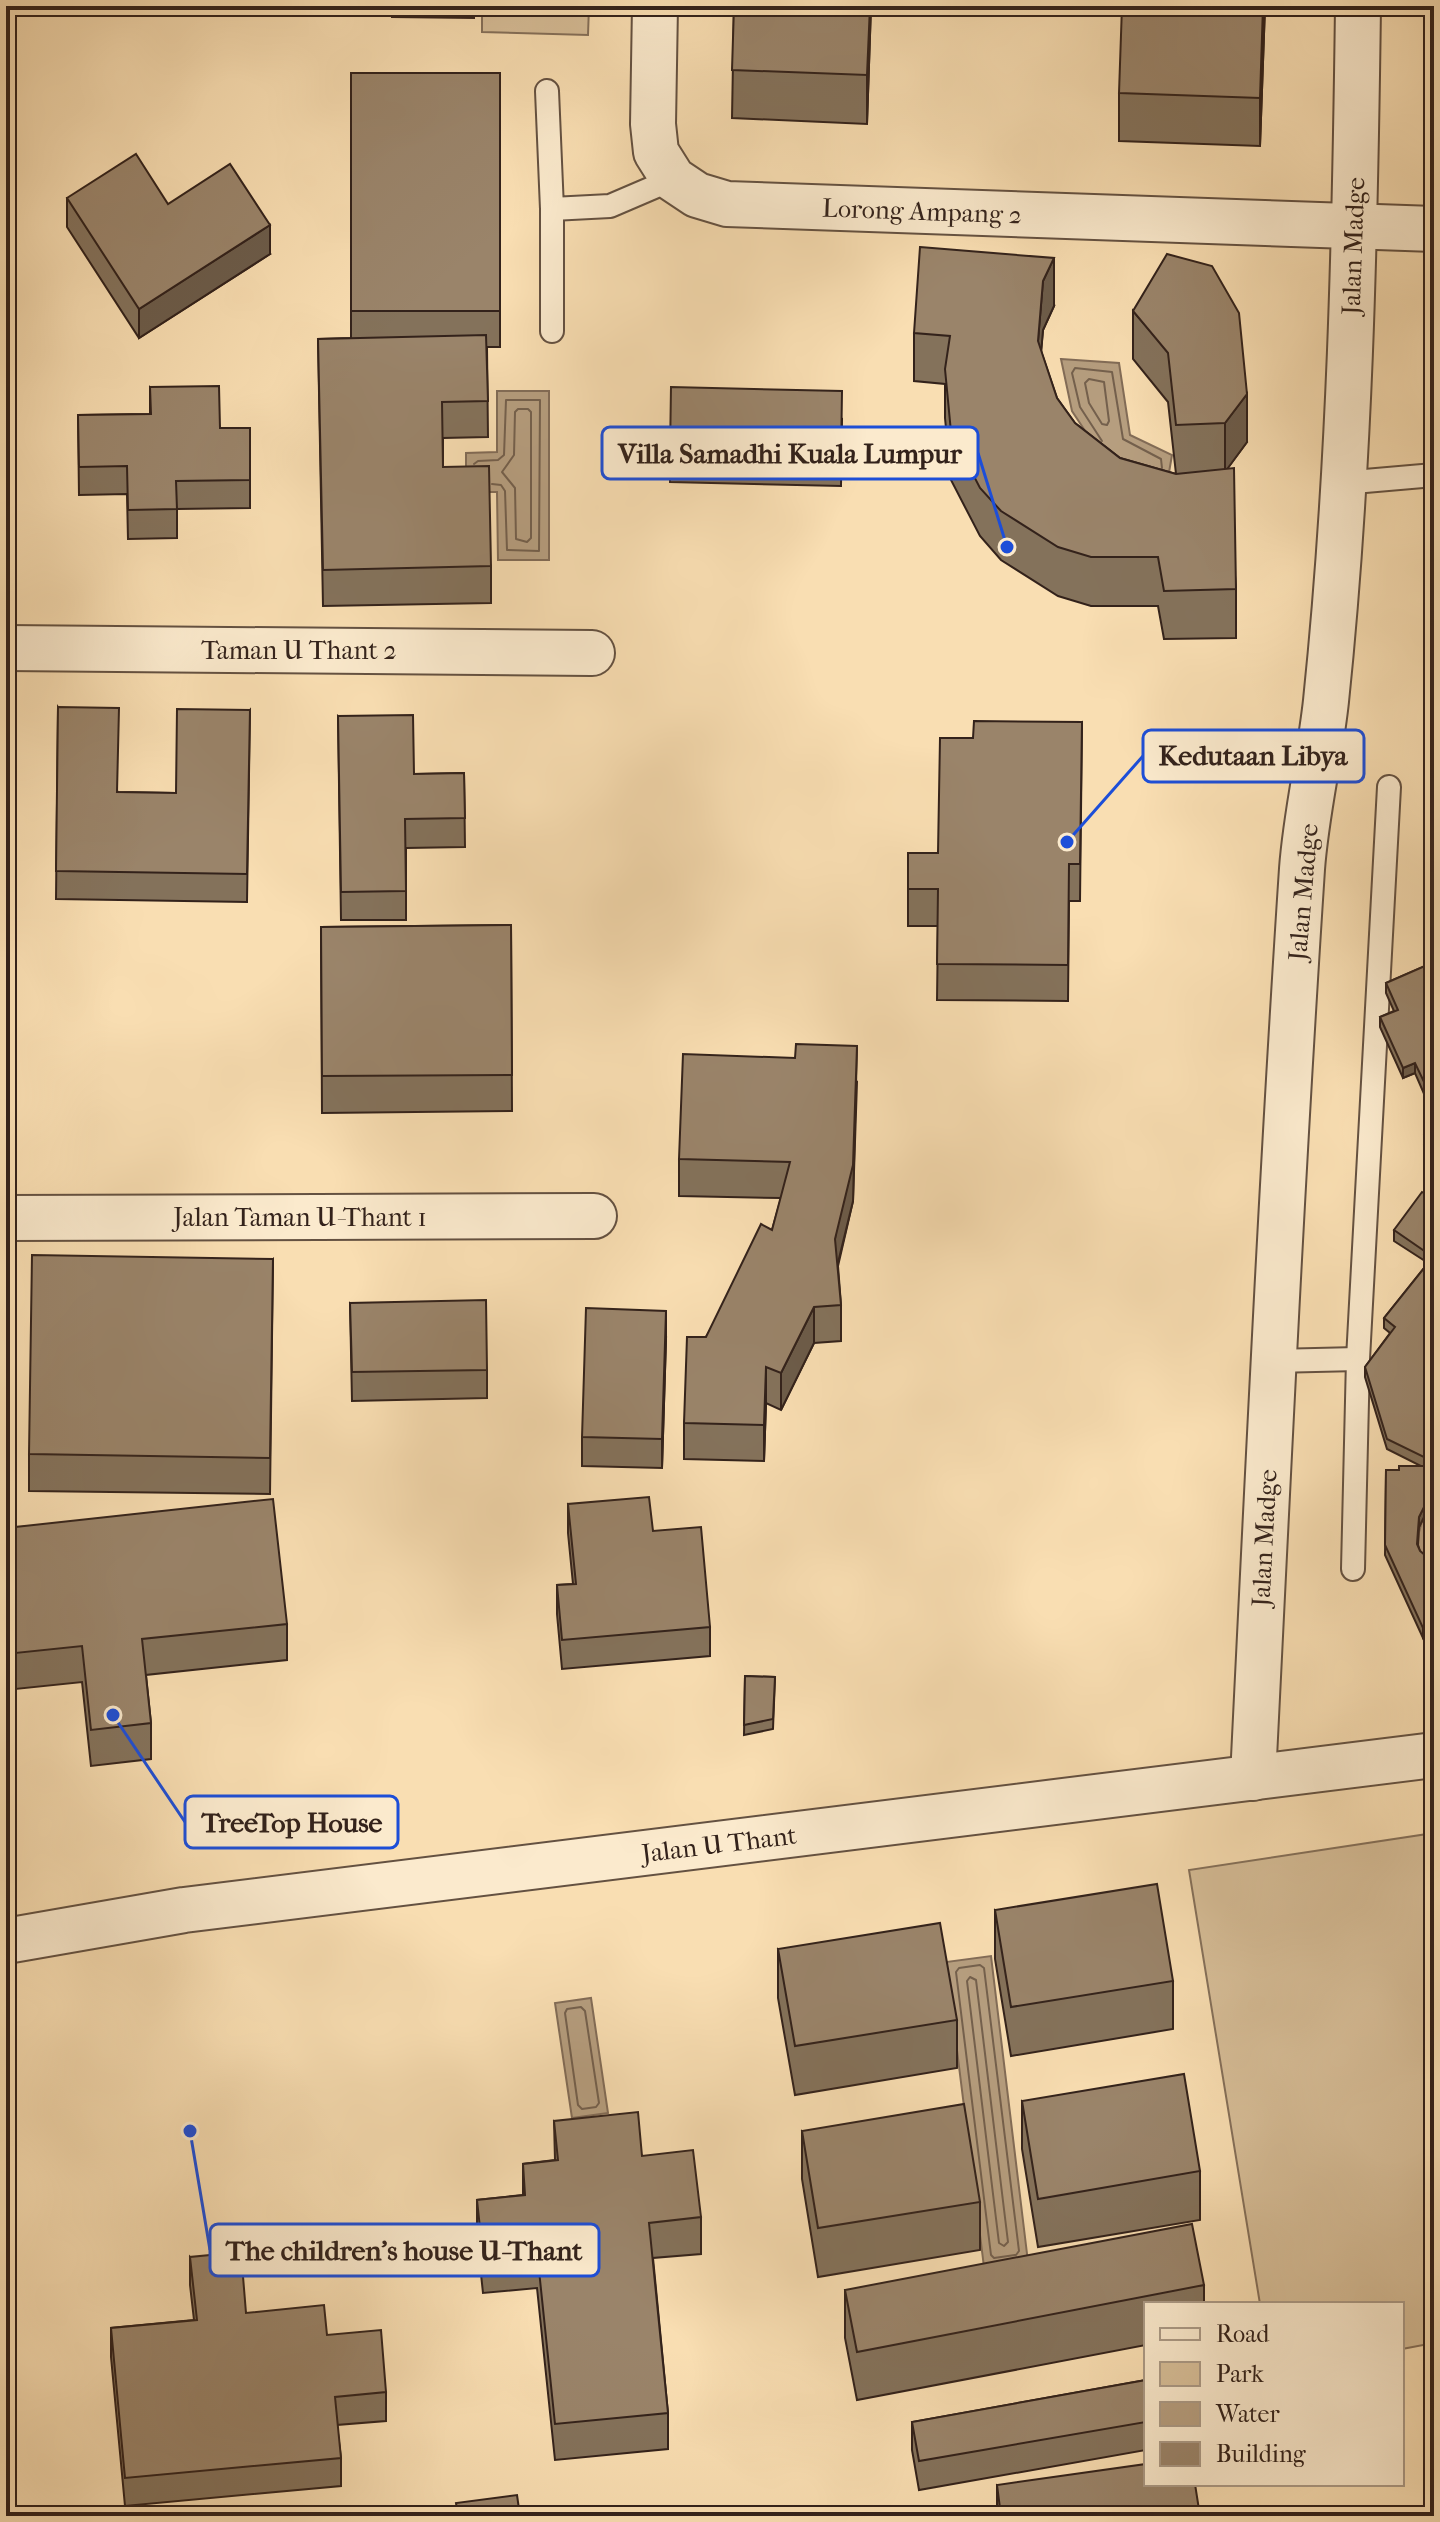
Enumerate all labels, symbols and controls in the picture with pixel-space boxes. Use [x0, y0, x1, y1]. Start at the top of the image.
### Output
street label: Jalan Madge [1336, 176, 1371, 317]
street label: Lorong Ampang 2 [822, 193, 1022, 230]
callout: Villa Samadhi Kuala Lumpur [602, 427, 978, 479]
text: Villa Samadhi Kuala Lumpur [617, 437, 963, 470]
street label: Taman U Thant 2 [201, 635, 397, 666]
callout: Kedutaan Libya [1143, 730, 1364, 782]
text: Kedutaan Libya [1158, 739, 1349, 772]
street label: Jalan Madge [1282, 822, 1325, 964]
street label: Jalan Taman U-Thant 1 [171, 1202, 427, 1233]
street label: Jalan Madge [1245, 1468, 1284, 1610]
callout: TreeTop House [185, 1796, 398, 1848]
text: TreeTop House [201, 1806, 383, 1839]
street label: Jalan U Thant [638, 1820, 799, 1870]
callout: The children's house U-Thant [210, 2224, 599, 2276]
text: The children's house U-Thant [225, 2234, 583, 2267]
legend [1144, 2302, 1404, 2486]
text: Road [1216, 2320, 1270, 2348]
text: Park [1216, 2360, 1264, 2388]
text: Water [1215, 2400, 1280, 2428]
text: Building [1216, 2440, 1307, 2468]

